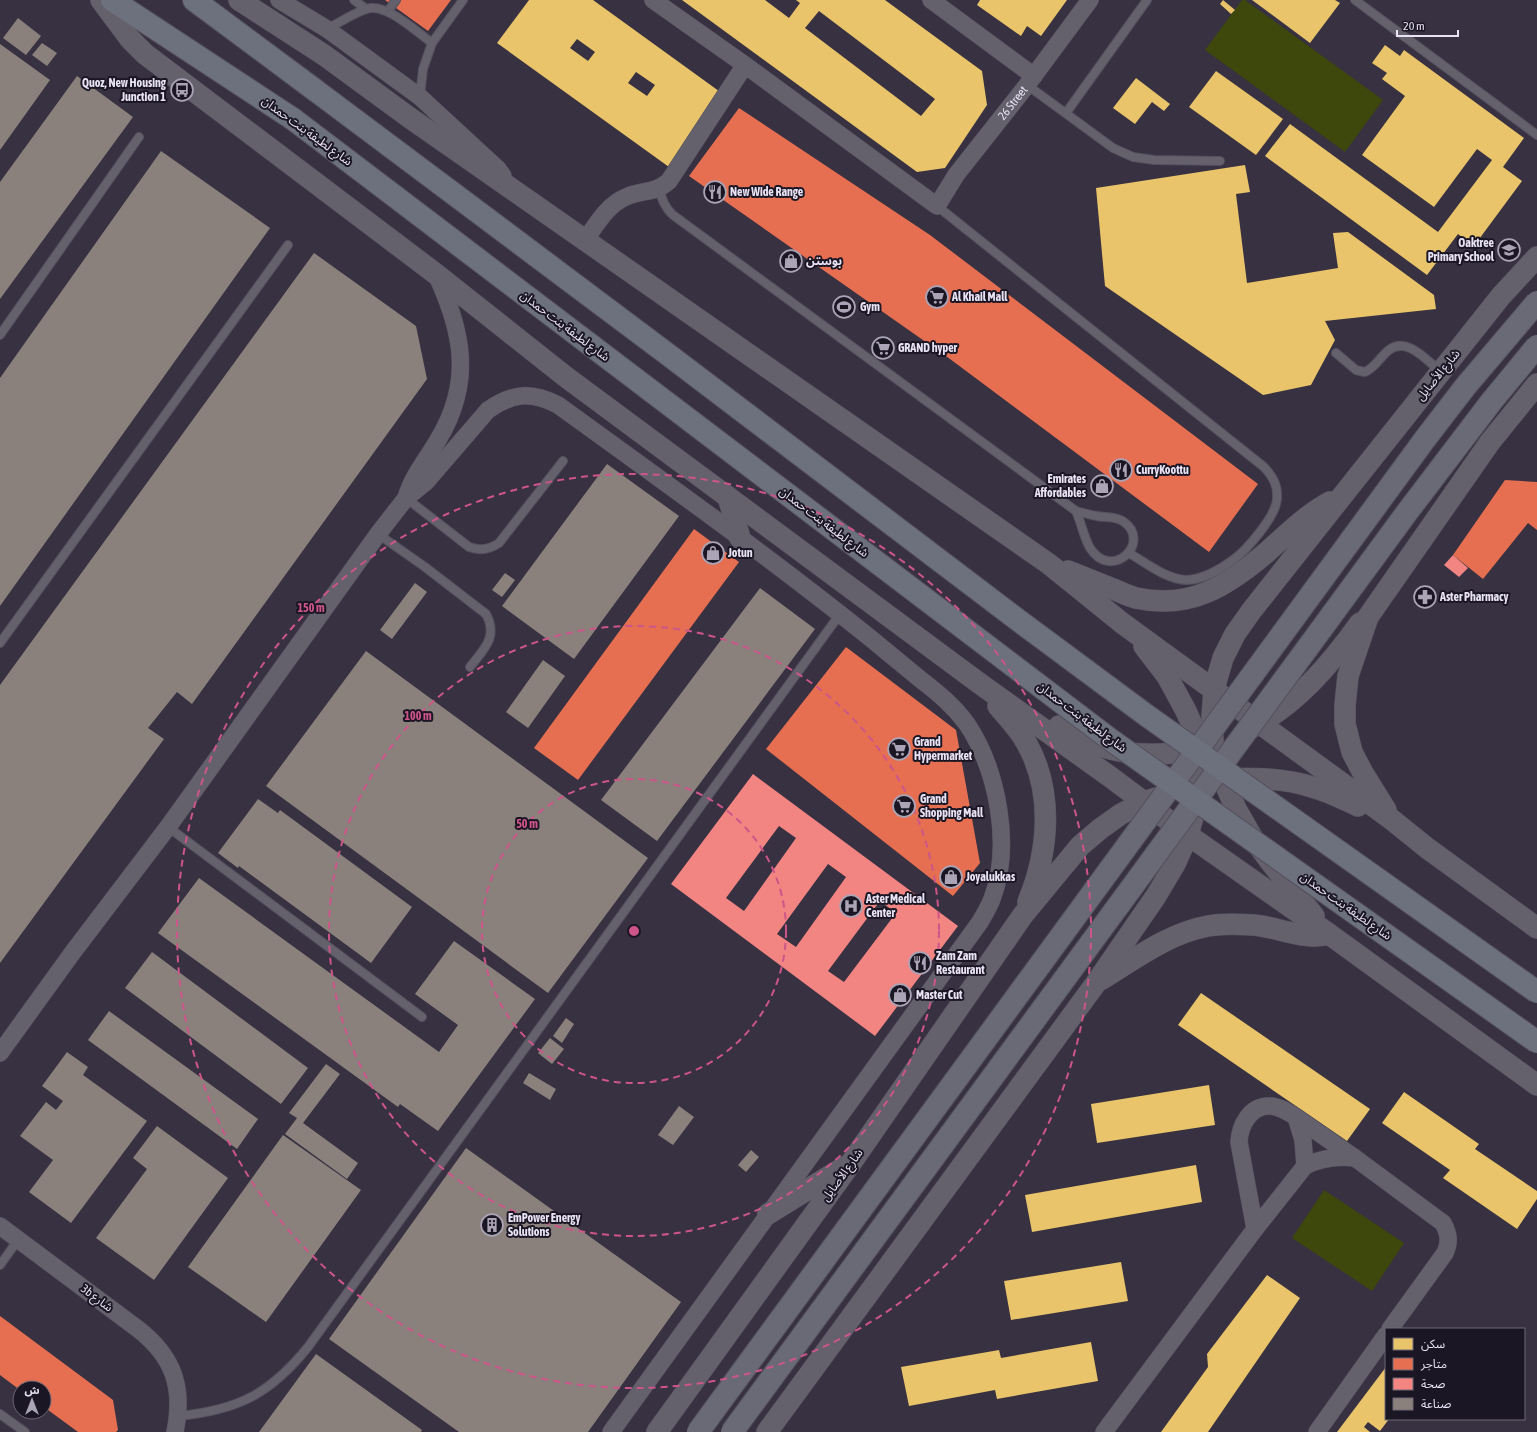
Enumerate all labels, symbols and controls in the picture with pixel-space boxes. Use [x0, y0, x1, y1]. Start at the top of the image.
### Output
scale bar [1397, 12, 1458, 38]
text: 20 m [1403, 19, 1425, 33]
place label: Quoz, New Housing Junction 1 [82, 76, 167, 104]
bus stop icon: Quoz, New Housing Junction 1 [169, 77, 195, 103]
street label: 26 Street [995, 83, 1031, 123]
street label: شارع لطيفة بنت حمدان [258, 94, 355, 170]
restaurant icon: New Wide Range [702, 179, 728, 205]
place label: New Wide Range [730, 185, 804, 199]
place label: Oaktree Primary School [1428, 236, 1495, 264]
school or university icon: Oaktree Primary School [1496, 237, 1522, 263]
shop icon: بوستن [778, 248, 804, 274]
place label: بوستن [806, 254, 842, 268]
supermarket icon: Al Khail Mall [924, 284, 950, 310]
street label: شارع لطيفة بنت حمدان [516, 288, 612, 366]
place label: Al Khail Mall [951, 290, 1008, 304]
sports icon: Gym [831, 294, 857, 320]
place label: Gym [860, 300, 880, 314]
supermarket icon: GRAND hyper [870, 335, 896, 361]
place label: GRAND hyper [898, 341, 958, 355]
street label: شارع الأصايل [1413, 347, 1464, 405]
restaurant icon: CurryKoottu [1108, 457, 1134, 483]
place label: CurryKoottu [1136, 463, 1189, 477]
place label: Emirates Affordables [1034, 472, 1087, 500]
shop icon: Emirates Affordables [1089, 473, 1115, 499]
street label: شارع لطيفة بنت حمدان [775, 484, 871, 562]
shop icon: Jotun [700, 540, 726, 566]
place label: Jotun [727, 546, 753, 560]
pharmacy icon: Aster Pharmacy [1412, 584, 1438, 610]
place label: Aster Pharmacy [1439, 590, 1509, 604]
text: 150 m [297, 601, 325, 615]
street label: شارع لطيفة بنت حمدان [1033, 679, 1129, 757]
text: 100 m [404, 709, 432, 723]
place label: Grand Hypermarket [914, 735, 973, 763]
supermarket icon: Grand Hypermarket [886, 736, 912, 762]
place label: Grand Shopping Mall [920, 792, 984, 820]
supermarket icon: Grand Shopping Mall [891, 793, 917, 819]
text: 50 m [516, 817, 538, 831]
shop icon: Joyalukkas [938, 864, 964, 890]
street label: شارع لطيفة بنت حمدان [1297, 869, 1394, 944]
place label: Joyalukkas [965, 870, 1016, 884]
place label: Aster Medical Center [865, 892, 926, 920]
hospital icon: Aster Medical Center [838, 893, 864, 919]
centre of rings [627, 924, 641, 938]
place label: Zam Zam Restaurant [936, 949, 985, 977]
restaurant icon: Zam Zam Restaurant [907, 950, 933, 976]
shop icon: Master Cut [887, 982, 913, 1008]
place label: Master Cut [916, 988, 963, 1002]
street label: شارع الأصايل [818, 1146, 867, 1205]
place label: EmPower Energy Solutions [508, 1211, 580, 1239]
building icon: EmPower Energy Solutions [479, 1212, 505, 1238]
street label: 3b شارع [77, 1281, 116, 1316]
legend [1385, 1328, 1525, 1420]
text: سكن [1421, 1337, 1445, 1351]
text: متاجر [1420, 1357, 1447, 1371]
text: صحة [1421, 1377, 1445, 1391]
north arrow [12, 1380, 52, 1420]
text: ش [24, 1384, 40, 1397]
text: صناعة [1421, 1397, 1451, 1411]

